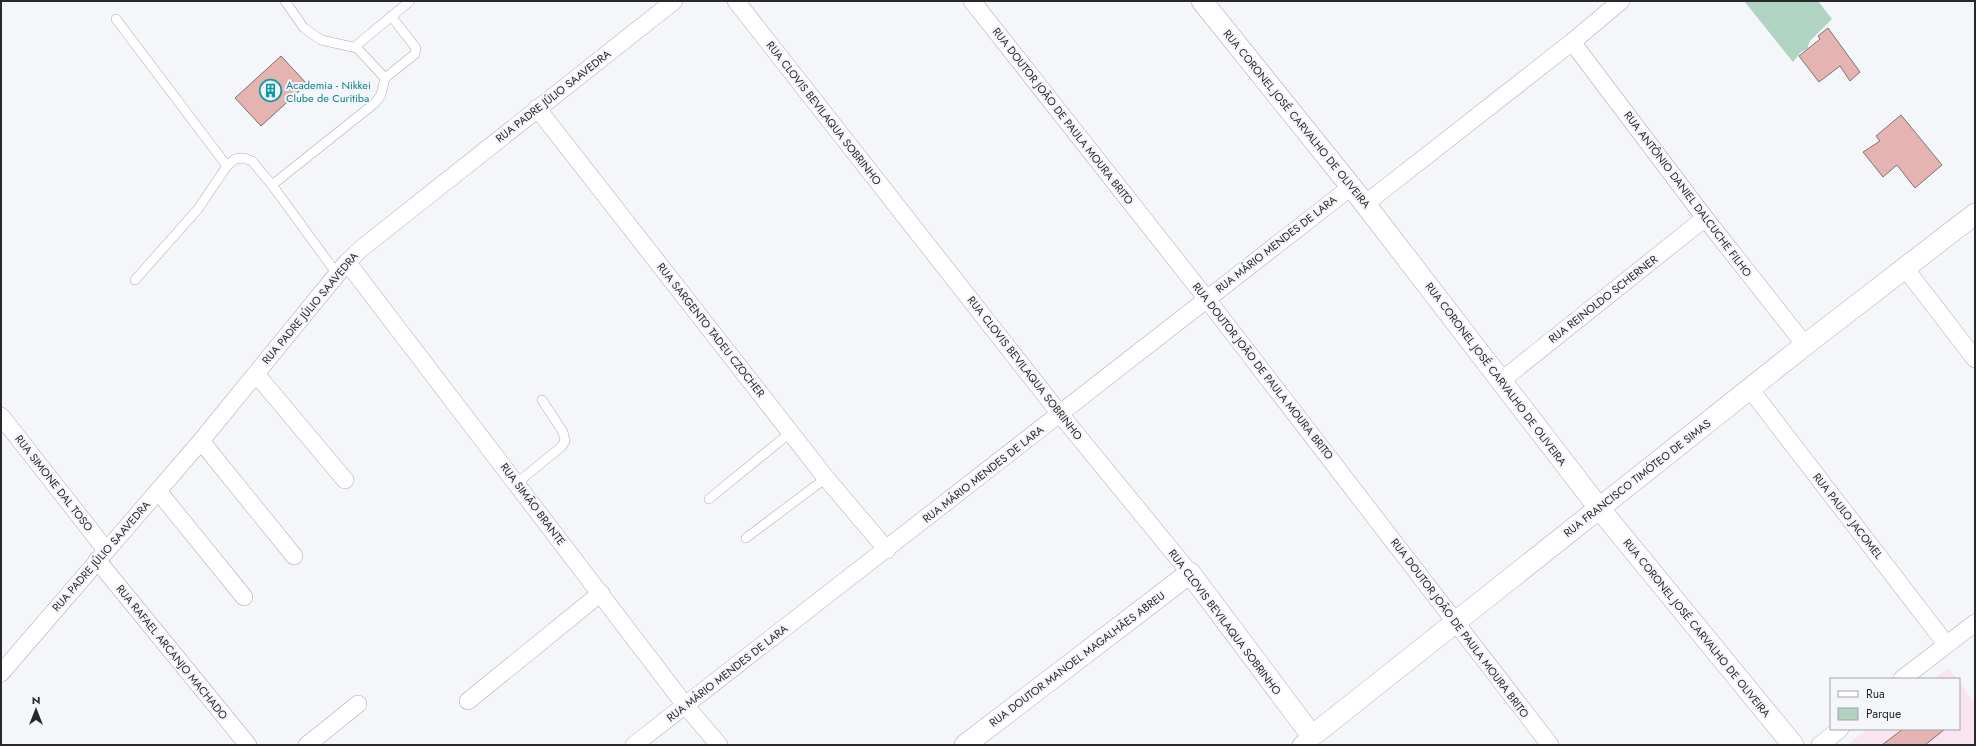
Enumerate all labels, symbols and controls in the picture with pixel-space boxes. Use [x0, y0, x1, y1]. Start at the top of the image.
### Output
street label: RUA DOUTOR JOÃO DE PAULA MOURA BRITO [989, 24, 1137, 208]
street label: RUA CORONEL JOSÉ CARVALHO DE OLIVEIRA [1220, 26, 1375, 212]
street label: RUA CLOVIS BEVILAQUA SOBRINHO [763, 38, 885, 189]
street label: RUA PADRE JÚLIO SAAVEDRA [492, 45, 615, 146]
place label: Academia - Nikkei Clube de Curitiba [286, 77, 371, 106]
building icon: Academia - Nikkei Clube de Curitiba [258, 78, 284, 104]
street label: RUA ANTÔNIO DANIEL DALCUCHE FILHO [1620, 108, 1756, 280]
street label: RUA MÁRIO MENDES DE LARA [1212, 191, 1341, 296]
street label: RUA PADRE JÚLIO SAAVEDRA [258, 248, 362, 368]
street label: RUA REINOLDO SCHERNER [1545, 251, 1662, 347]
street label: RUA SARGENTO TADEU CZOCHER [653, 259, 769, 401]
street label: RUA DOUTOR JOÃO DE PAULA MOURA BRITO [1189, 279, 1337, 463]
street label: RUA CORONEL JOSÉ CARVALHO DE OLIVEIRA [1422, 279, 1571, 470]
street label: RUA CLOVIS BEVILAQUA SOBRINHO [964, 293, 1086, 444]
street label: RUA FRANCISCO TIMÓTEO DE SIMAS [1560, 415, 1714, 541]
street label: RUA MÁRIO MENDES DE LARA [919, 421, 1048, 526]
street label: RUA SIMONE DAL TOSO [11, 431, 97, 535]
street label: RUA SIMÃO BRANTE [497, 459, 569, 549]
street label: RUA PAULO JACOMEL [1809, 470, 1887, 562]
street label: RUA PADRE JÚLIO SAAVEDRA [48, 497, 154, 615]
street label: RUA DOUTOR JOÃO DE PAULA MOURA BRITO [1387, 535, 1533, 721]
street label: RUA CORONEL JOSÉ CARVALHO DE OLIVEIRA [1620, 535, 1775, 721]
street label: RUA CLOVIS BEVILAQUA SOBRINHO [1165, 546, 1285, 698]
street label: RUA RAFAEL ARCANJO MACHADO [113, 581, 232, 723]
street label: RUA DOUTOR MANOEL MAGALHÃES ABREU [986, 587, 1168, 730]
street label: RUA MÁRIO MENDES DE LARA [663, 620, 792, 725]
legend [1830, 678, 1960, 730]
text: Rua [1866, 685, 1885, 703]
north arrow [16, 690, 56, 730]
text: N [32, 692, 40, 708]
text: Parque [1866, 705, 1901, 723]

